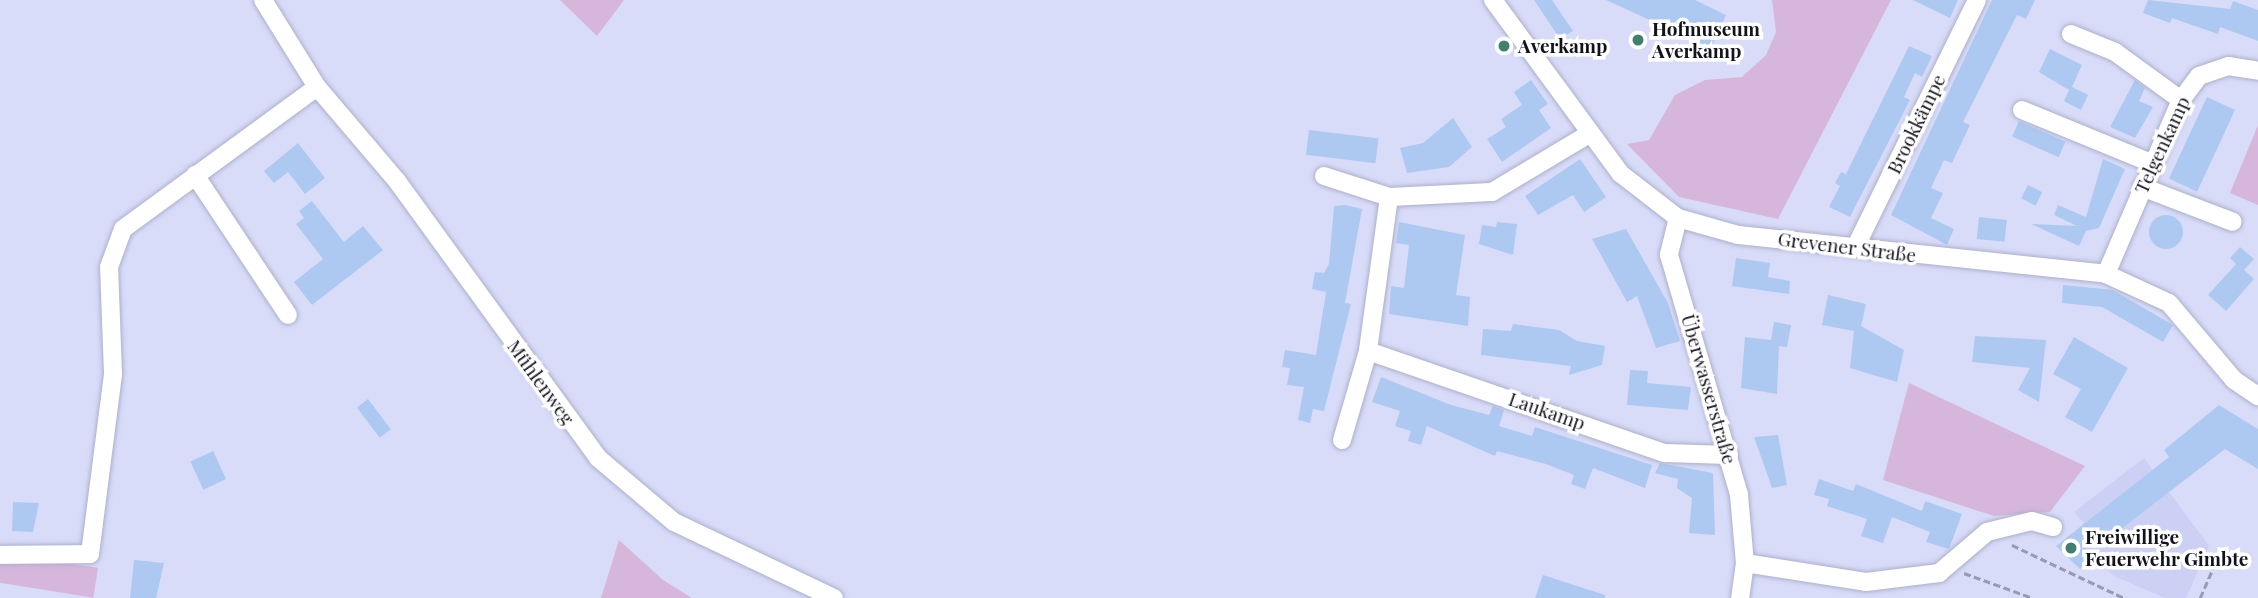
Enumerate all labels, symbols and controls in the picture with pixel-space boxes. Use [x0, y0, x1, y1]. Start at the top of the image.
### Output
place label: Hofmuseum Averkamp [1652, 18, 1760, 62]
marker: Hofmuseum Averkamp [1630, 32, 1646, 48]
place label: Averkamp [1518, 35, 1607, 57]
marker: Averkamp [1496, 38, 1512, 54]
street label: Brookkämpe [1882, 71, 1950, 177]
street label: Telgenkamp [2130, 93, 2194, 197]
street label: Grevener Straße [1776, 227, 1918, 267]
street label: Überwasserstraße [1677, 312, 1741, 466]
street label: Mühlenweg [503, 335, 579, 429]
street label: Laukamp [1506, 387, 1588, 435]
place label: Freiwillige Feuerwehr Gimbte [2085, 526, 2249, 570]
marker: Freiwillige Feuerwehr Gimbte [2063, 540, 2079, 556]

